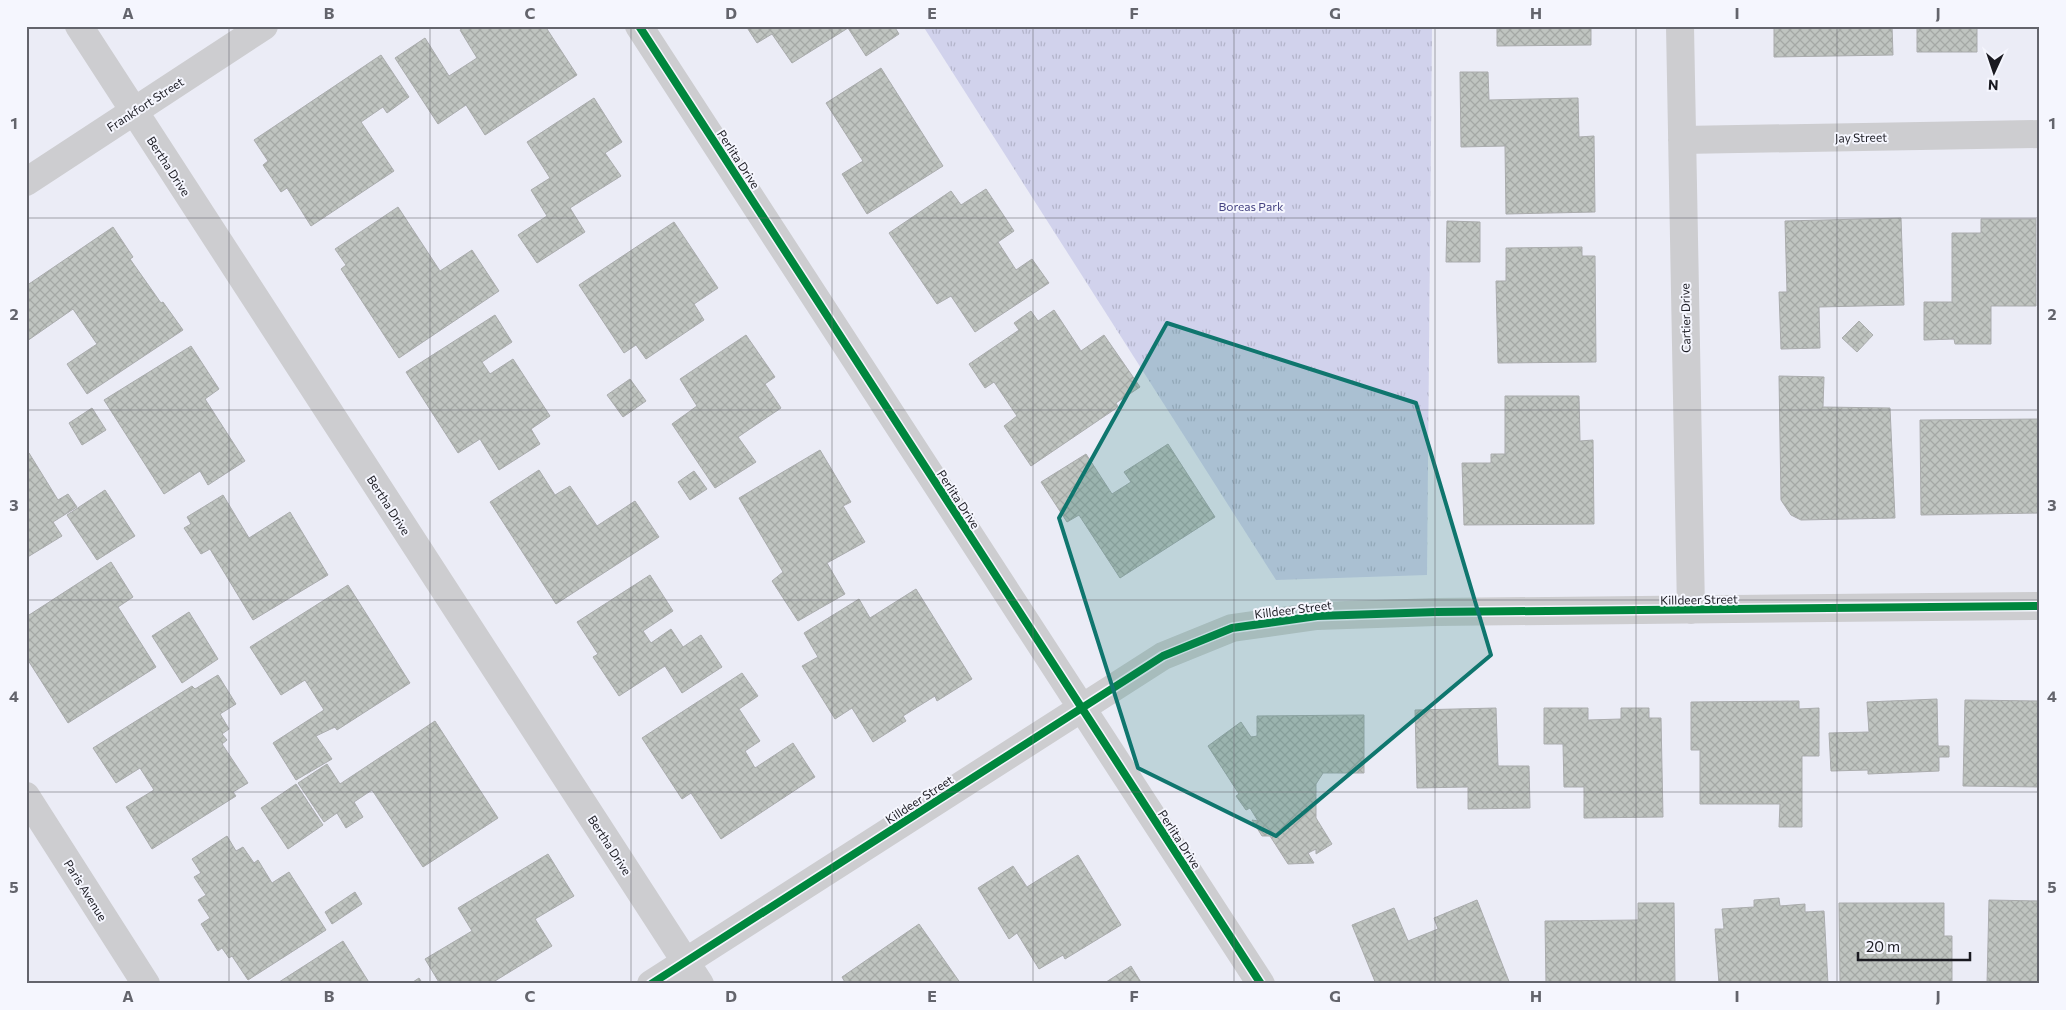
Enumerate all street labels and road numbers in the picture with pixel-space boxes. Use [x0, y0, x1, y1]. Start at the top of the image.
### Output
street label: Frankfort Street [104, 74, 186, 134]
street label: Perlita Drive [715, 127, 763, 191]
street label: Jay Street [1835, 130, 1887, 145]
street label: Bertha Drive [145, 134, 193, 198]
street label: Cartier Drive [1677, 283, 1693, 353]
street label: Perlita Drive [935, 467, 983, 531]
street label: Bertha Drive [365, 473, 413, 537]
street label: Killdeer Street [1660, 591, 1738, 607]
street label: Killdeer Street [1254, 597, 1333, 621]
street label: Killdeer Street [883, 772, 956, 826]
street label: Perlita Drive [1156, 807, 1204, 871]
street label: Bertha Drive [586, 813, 634, 877]
street label: Paris Avenue [62, 857, 110, 923]

